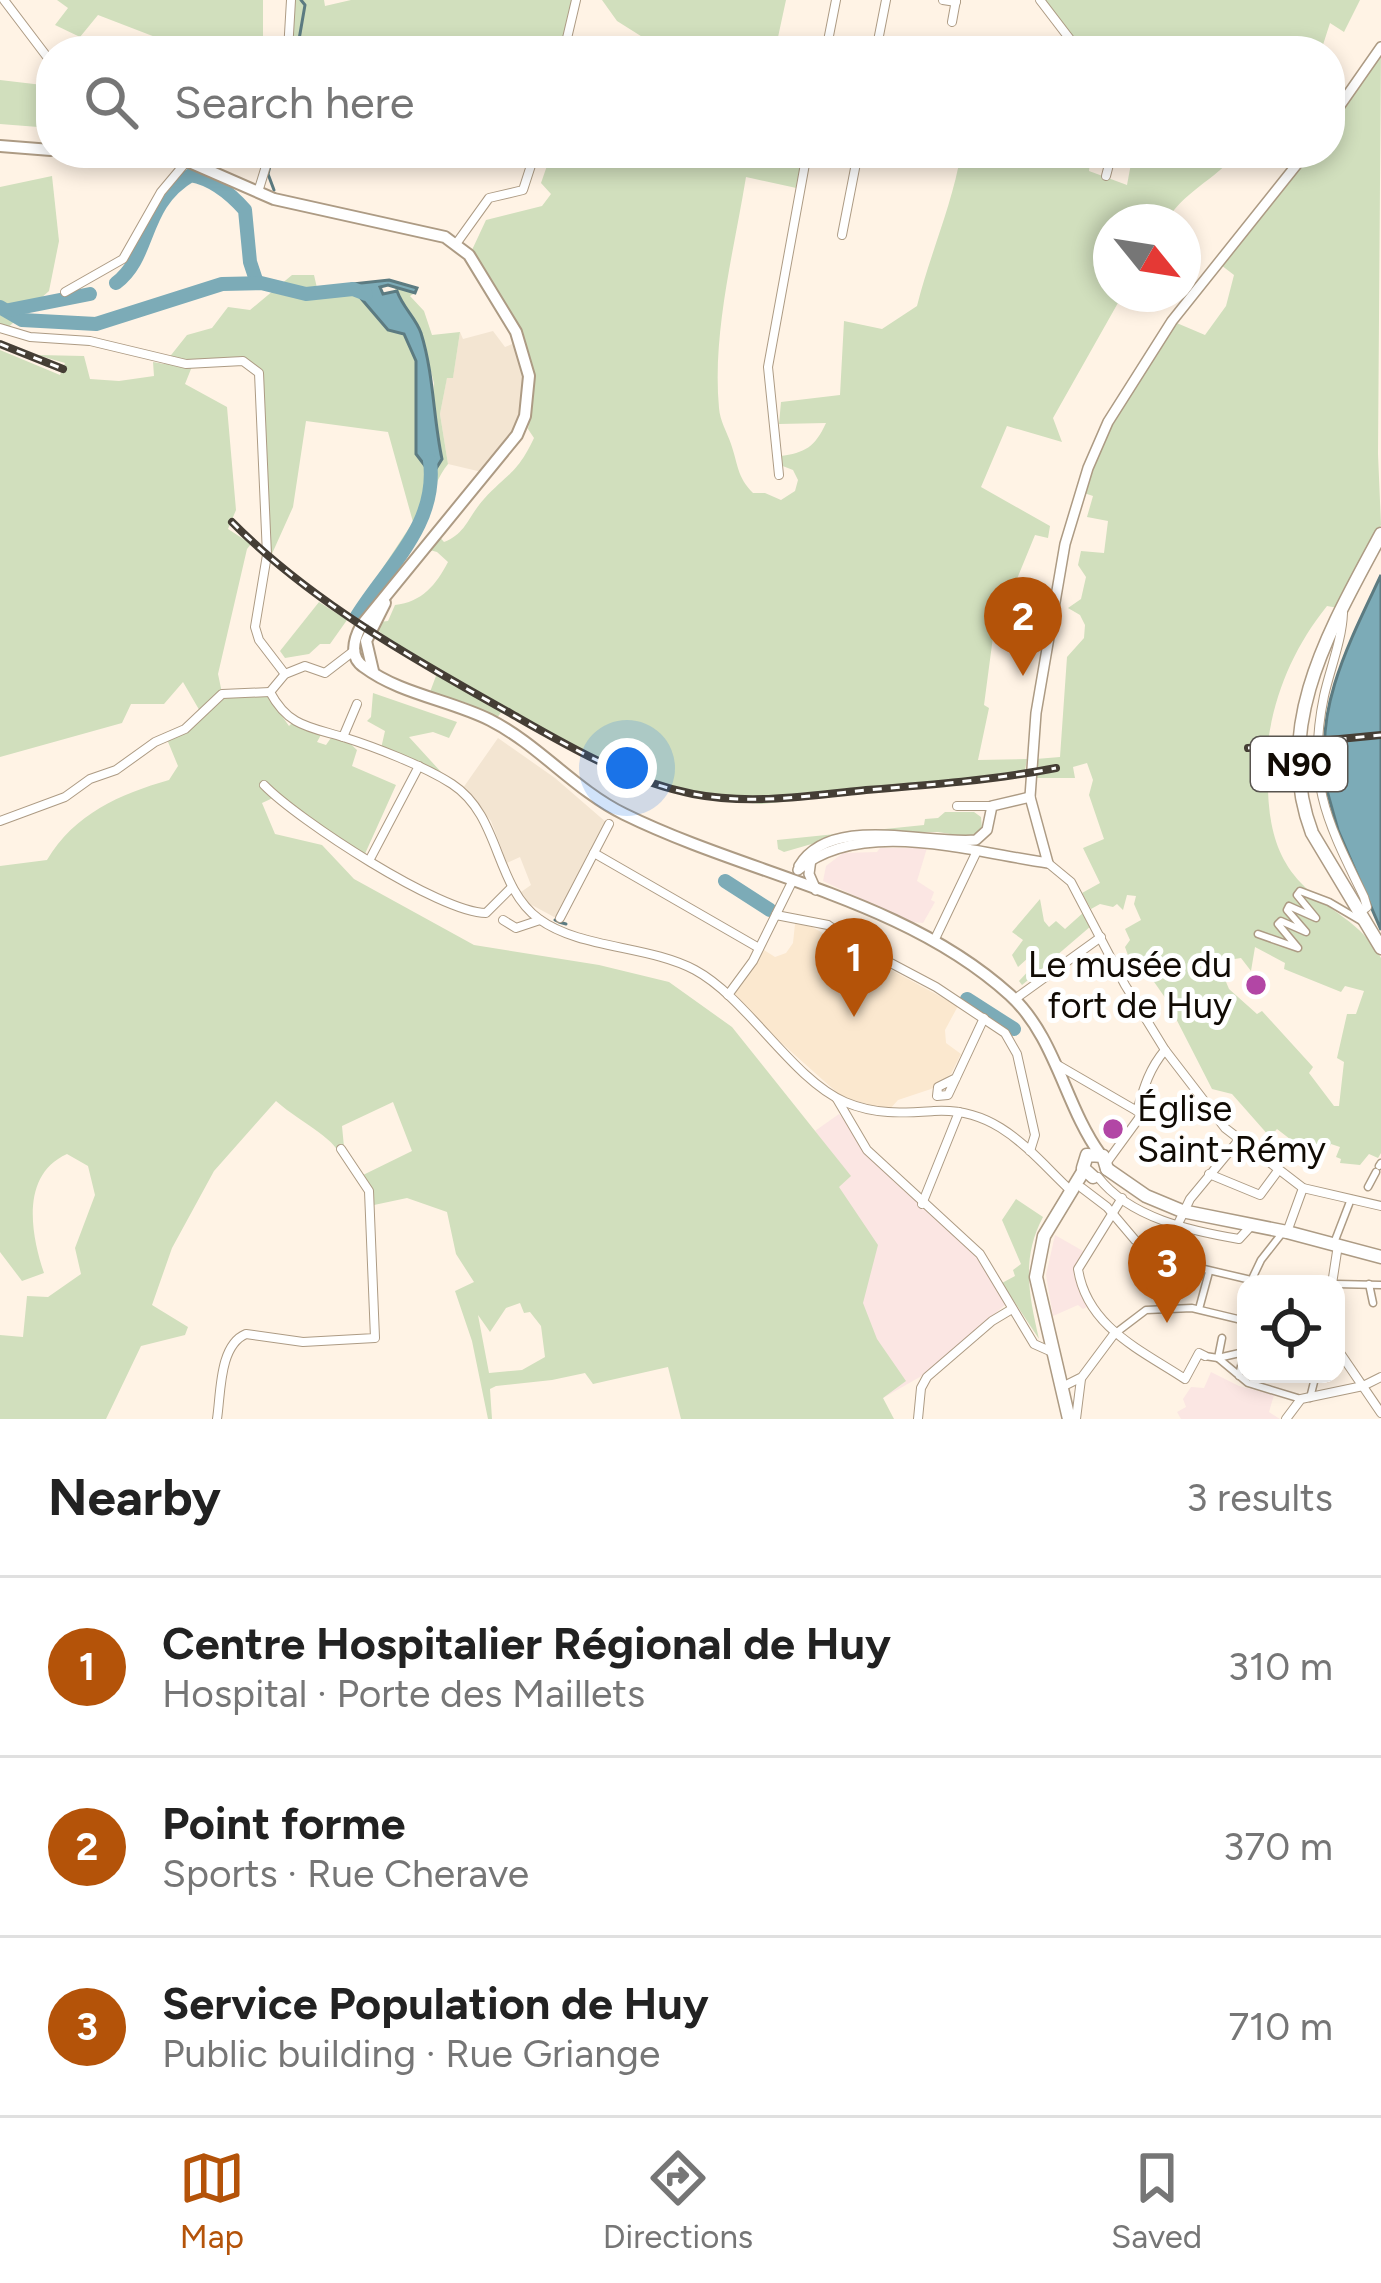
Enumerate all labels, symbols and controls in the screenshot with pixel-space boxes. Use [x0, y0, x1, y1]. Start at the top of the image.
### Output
search box [36, 36, 1345, 168]
icon: search [78, 69, 144, 135]
text: Search here [174, 75, 414, 129]
north arrow [1093, 204, 1201, 312]
pin: 2 [984, 577, 1062, 676]
road number: N90 [1251, 737, 1347, 791]
your location [597, 738, 657, 798]
pin: 1 [815, 918, 893, 1017]
place label: Le musée du fort de Huy [1028, 943, 1232, 1027]
marker: Le musée du fort de Huy [1243, 972, 1269, 998]
place label: Église Saint-Rémy [1137, 1087, 1326, 1171]
marker: Église Saint-Rémy [1100, 1116, 1126, 1142]
pin: 3 [1128, 1224, 1206, 1323]
map controls [1237, 1275, 1345, 1383]
button: locate [1237, 1275, 1345, 1383]
text: Nearby [48, 1467, 221, 1528]
text: 3 results [1186, 1474, 1333, 1521]
text: Centre Hospitalier Régional de Huy [162, 1616, 891, 1670]
text: 1 [79, 1643, 95, 1690]
text: 310 m [1228, 1643, 1333, 1690]
text: Hospital · Porte des Maillets [162, 1670, 645, 1717]
text: Point forme [162, 1796, 406, 1850]
text: 2 [76, 1823, 98, 1870]
text: 370 m [1223, 1823, 1333, 1870]
text: Sports · Rue Cherave [162, 1850, 529, 1897]
text: Service Population de Huy [162, 1976, 709, 2030]
text: 3 [76, 2003, 98, 2050]
text: 710 m [1228, 2003, 1333, 2050]
text: Public building · Rue Griange [162, 2030, 660, 2077]
tab: Map [179, 2145, 245, 2256]
tab: Directions [603, 2145, 753, 2256]
tab: Saved [1111, 2145, 1202, 2256]

